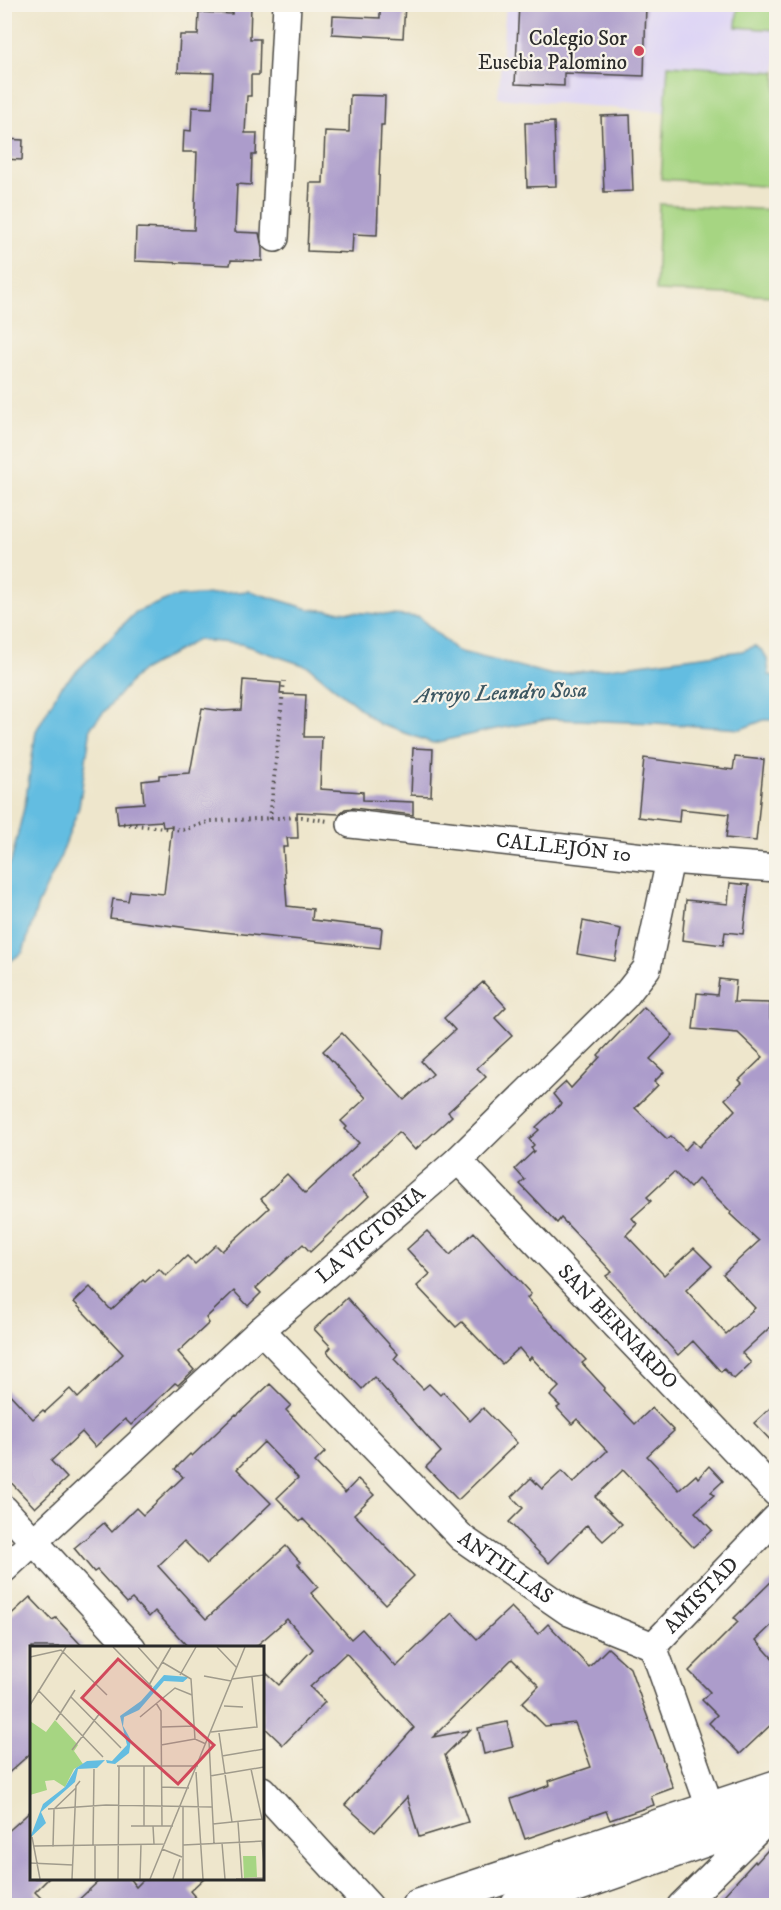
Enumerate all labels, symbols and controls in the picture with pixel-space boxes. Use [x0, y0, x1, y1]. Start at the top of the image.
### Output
place label: Colegio Sor Eusebia Palomino [478, 26, 627, 76]
marker: Colegio Sor Eusebia Palomino [632, 44, 646, 58]
water label: Arroyo Leandro Sosa [412, 677, 587, 710]
street label: CALLEJÓN 10 [495, 827, 633, 869]
street label: LA VICTORIA [311, 1181, 431, 1289]
street label: SAN BERNARDO [552, 1259, 683, 1395]
street label: ANTILLAS [453, 1526, 558, 1610]
street label: AMISTAD [659, 1552, 744, 1639]
inset map [30, 1646, 264, 1880]

